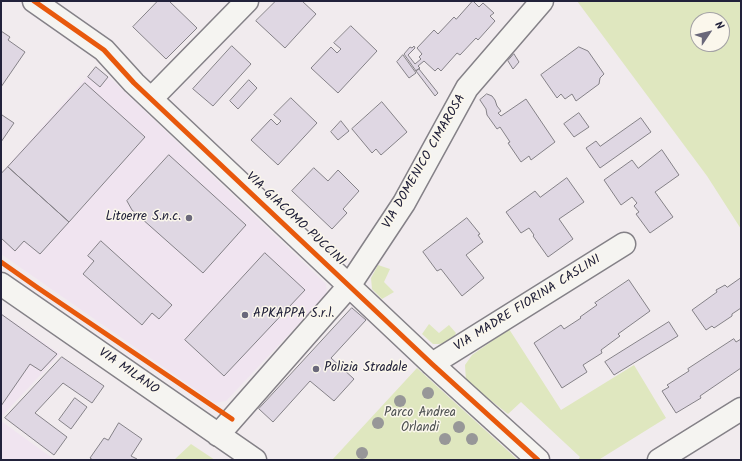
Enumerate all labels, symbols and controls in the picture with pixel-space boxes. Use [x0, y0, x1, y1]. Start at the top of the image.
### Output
north arrow [690, 12, 730, 52]
text: N [710, 18, 728, 34]
street label: VIA DOMENICO CIMAROSA [380, 92, 470, 232]
street label: VIA GIACOMO PUCCINI [242, 170, 348, 270]
place label: Litoerre S.n.c. [106, 210, 181, 226]
marker: Litoerre S.n.c. [184, 213, 194, 223]
street label: VIA MADRE FIORINA CASLINI [452, 252, 604, 356]
place label: APKAPPA S.r.l. [253, 307, 334, 323]
marker: APKAPPA S.r.l. [240, 310, 250, 320]
street label: VIA MILANO [95, 346, 161, 398]
place label: Polizia Stradale [324, 361, 407, 377]
marker: Polizia Stradale [311, 364, 321, 374]
park label: Parco Andrea Orlandi [384, 406, 456, 437]

